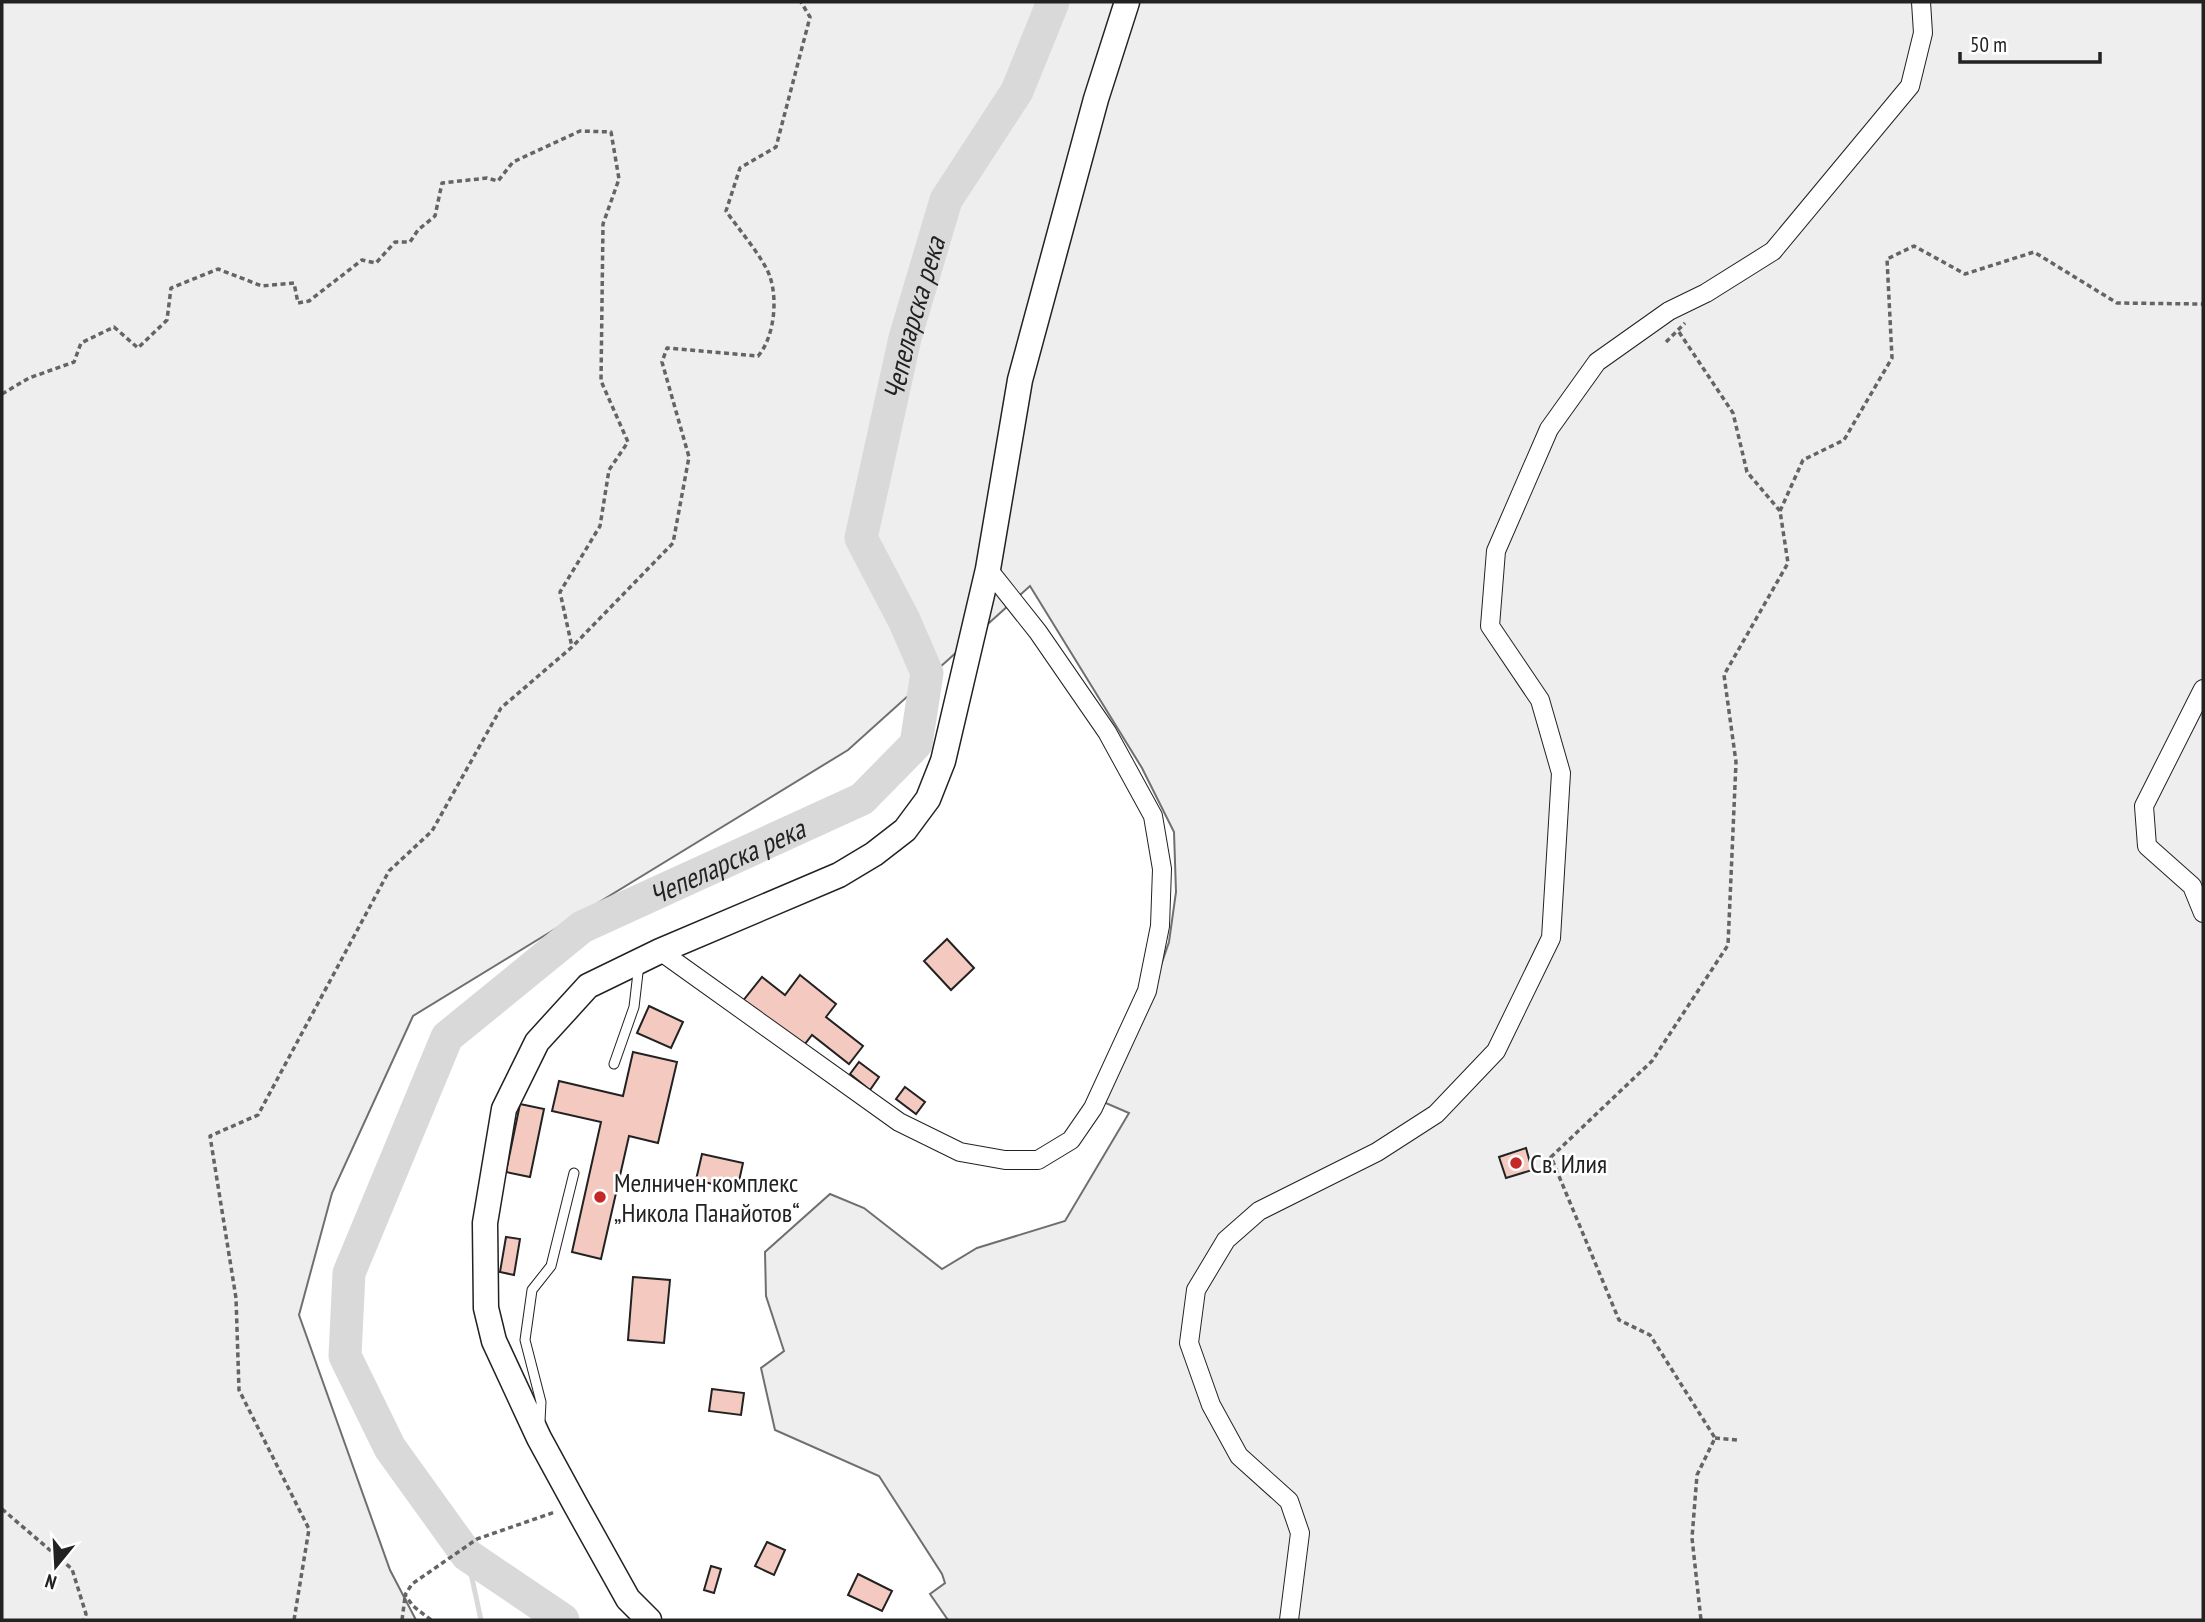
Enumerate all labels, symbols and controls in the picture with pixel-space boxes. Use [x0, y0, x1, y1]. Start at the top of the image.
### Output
scale bar [1960, 21, 2100, 65]
text: 50 m [1970, 31, 2007, 58]
water label: Чепеларска река [874, 231, 953, 403]
water label: Чепеларска река [643, 809, 812, 912]
place label: Св. Илия [1530, 1147, 1607, 1180]
marker: Св. Илия [1508, 1155, 1524, 1171]
place label: Мелничен комплекс „Никола Панайотов“ [614, 1166, 800, 1229]
marker: Мелничен комплекс „Никола Панайотов“ [592, 1189, 608, 1205]
north arrow [21, 1531, 91, 1601]
text: N [42, 1569, 59, 1595]

